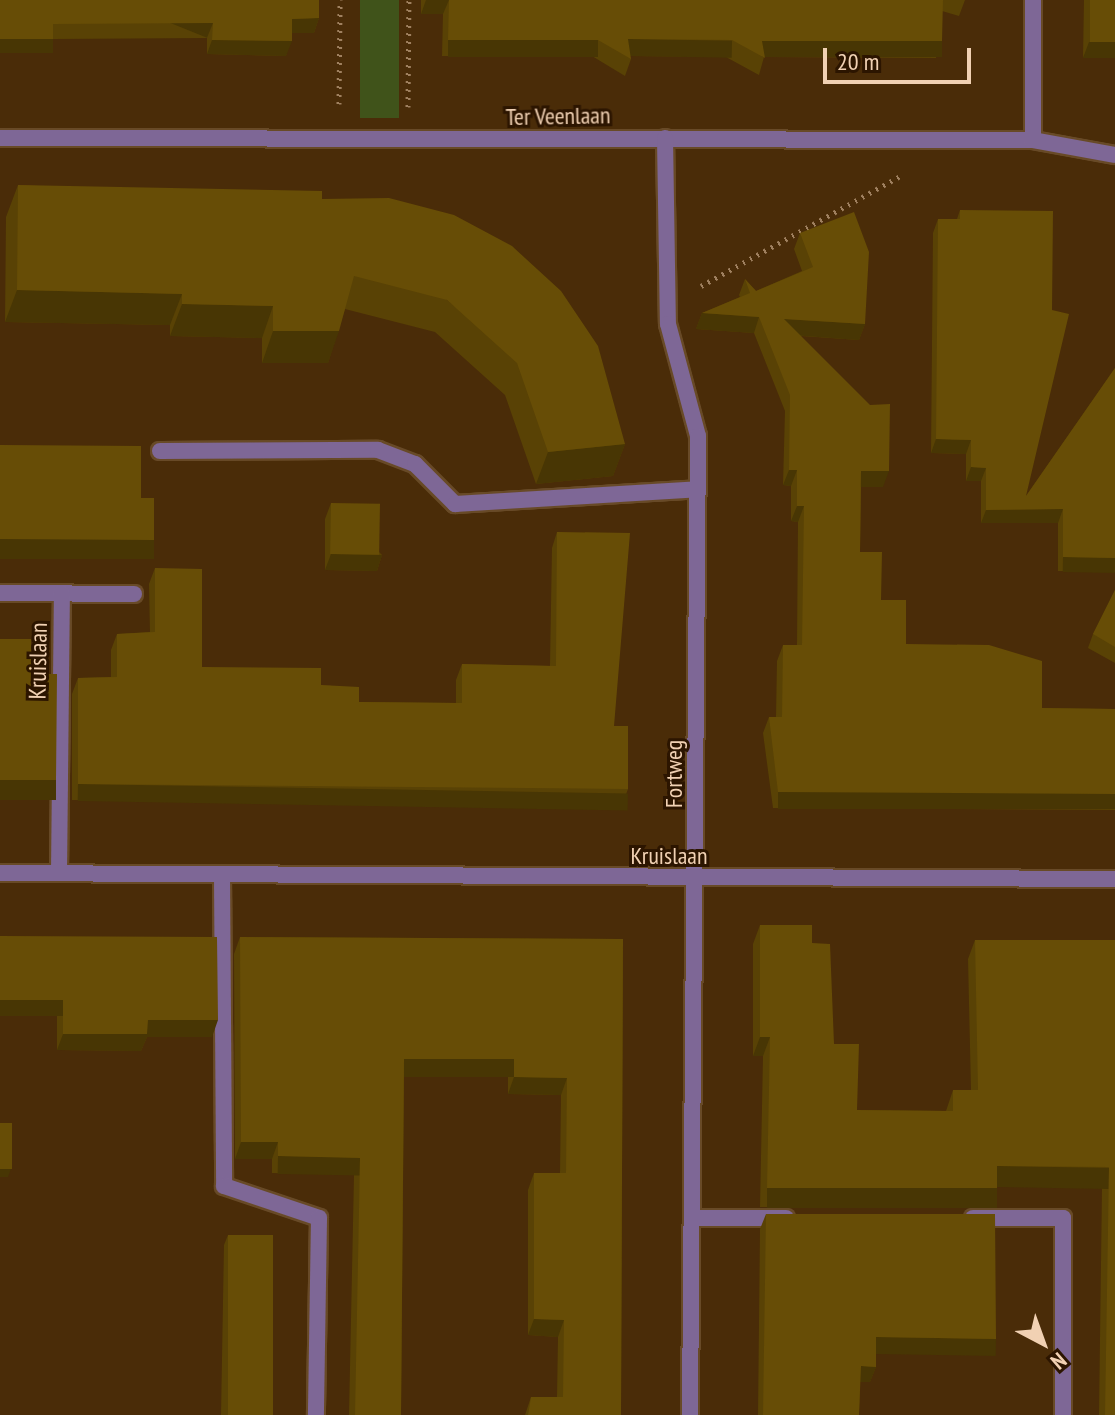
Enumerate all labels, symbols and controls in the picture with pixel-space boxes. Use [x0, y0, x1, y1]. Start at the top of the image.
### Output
scale bar [827, 32, 975, 82]
text: 20 m [837, 46, 879, 77]
street label: Ter Veenlaan [505, 101, 611, 131]
street label: Kruislaan [23, 622, 53, 700]
street label: Fortweg [660, 740, 688, 808]
street label: Kruislaan [631, 842, 707, 870]
north arrow [1003, 1303, 1083, 1383]
text: N [1045, 1347, 1072, 1376]

